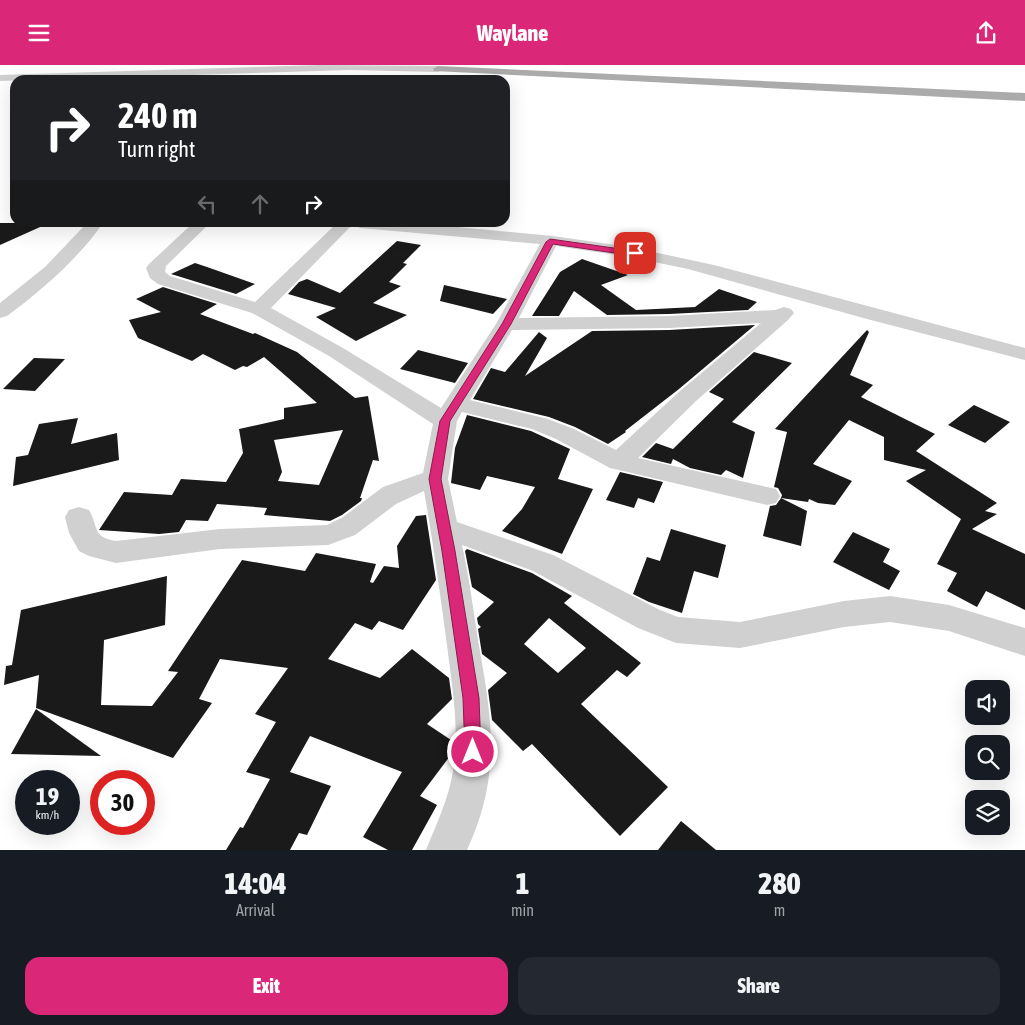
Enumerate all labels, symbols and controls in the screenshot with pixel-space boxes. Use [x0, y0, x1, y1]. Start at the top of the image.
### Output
icon: menu [25, 19, 53, 47]
icon: share [972, 19, 1000, 47]
text: Waylane [477, 20, 548, 46]
icon: right [35, 95, 100, 160]
text: 240 m [118, 95, 197, 135]
text: Turn right [118, 136, 195, 162]
icon: left [193, 190, 221, 218]
icon: ahead [246, 190, 274, 218]
icon: right [299, 190, 327, 218]
pin [614, 232, 656, 274]
icon: arrive [621, 239, 649, 267]
map controls [965, 680, 1010, 835]
button: sound [965, 680, 1010, 725]
position arrow [446, 725, 498, 777]
button: search [965, 735, 1010, 780]
speed limit sign: 30 [90, 770, 155, 835]
text: 19 [36, 782, 59, 810]
button: layers [965, 790, 1010, 835]
text: km/h [36, 808, 59, 822]
text: 14:04 [224, 866, 287, 900]
text: 1 [515, 866, 530, 900]
text: 280 [758, 866, 801, 900]
text: Arrival [236, 901, 275, 919]
text: min [511, 901, 534, 919]
text: m [774, 901, 785, 919]
button: Exit [25, 957, 508, 1015]
button: Share [518, 957, 1000, 1015]

